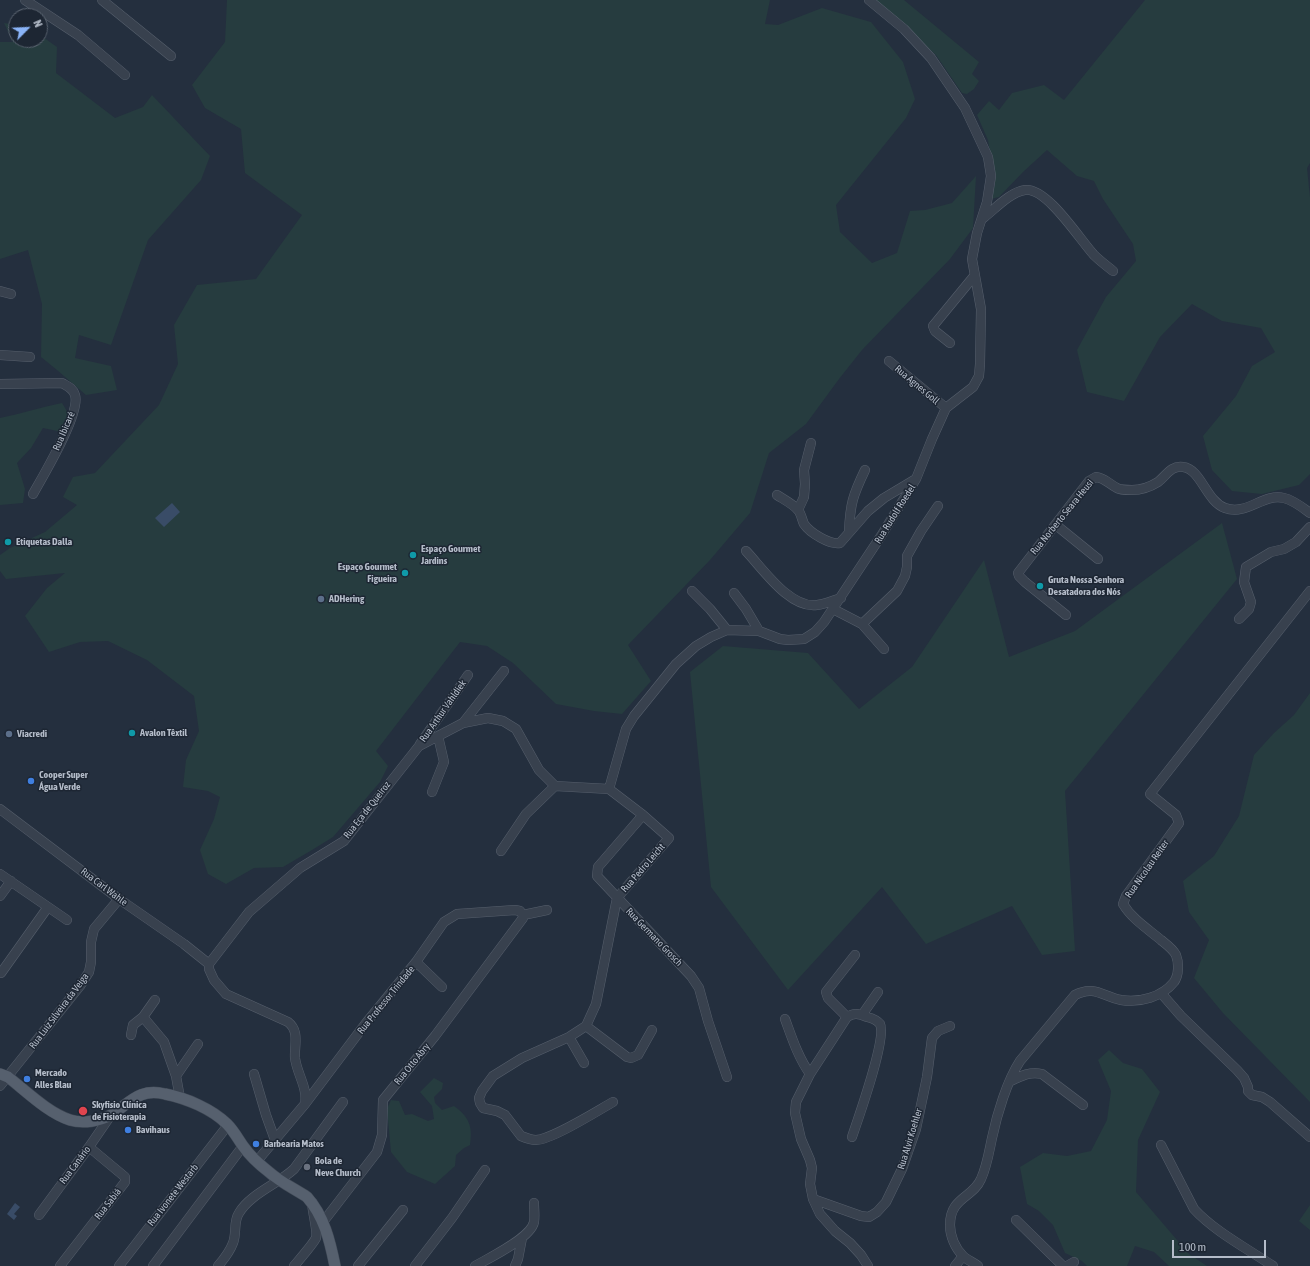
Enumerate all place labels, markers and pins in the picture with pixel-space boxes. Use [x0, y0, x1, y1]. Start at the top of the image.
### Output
place label: Etiquetas Dalla [16, 536, 72, 548]
marker: Etiquetas Dalla [3, 537, 13, 547]
place label: Espaço Gourmet Jardins [421, 543, 480, 566]
marker: Espaço Gourmet Jardins [408, 550, 418, 560]
place label: Espaço Gourmet Figueira [338, 561, 397, 584]
marker: Espaço Gourmet Figueira [400, 568, 410, 578]
place label: Gruta Nossa Senhora Desatadora dos Nós [1048, 574, 1124, 598]
marker: Gruta Nossa Senhora Desatadora dos Nós [1035, 581, 1045, 591]
place label: ADHering [329, 593, 364, 605]
marker: ADHering [316, 594, 326, 604]
place label: Avalon Têxtil [140, 727, 187, 739]
place label: Viacredi [17, 728, 47, 740]
marker: Avalon Têxtil [127, 728, 137, 738]
marker: Viacredi [4, 729, 14, 739]
place label: Cooper Super Água Verde [39, 769, 88, 792]
marker: Cooper Super Água Verde [26, 776, 36, 786]
place label: Mercado Alles Blau [35, 1067, 71, 1090]
marker: Mercado Alles Blau [22, 1074, 32, 1084]
place label: Skyfisio Clínica de Fisioterapia [92, 1099, 147, 1122]
marker: Skyfisio Clínica de Fisioterapia [77, 1105, 89, 1117]
place label: Bavihaus [136, 1124, 170, 1136]
marker: Bavihaus [123, 1125, 133, 1135]
place label: Barbearia Matos [264, 1138, 324, 1150]
marker: Barbearia Matos [251, 1139, 261, 1149]
place label: Bola de Neve Church [315, 1155, 361, 1178]
marker: Bola de Neve Church [302, 1162, 312, 1172]

